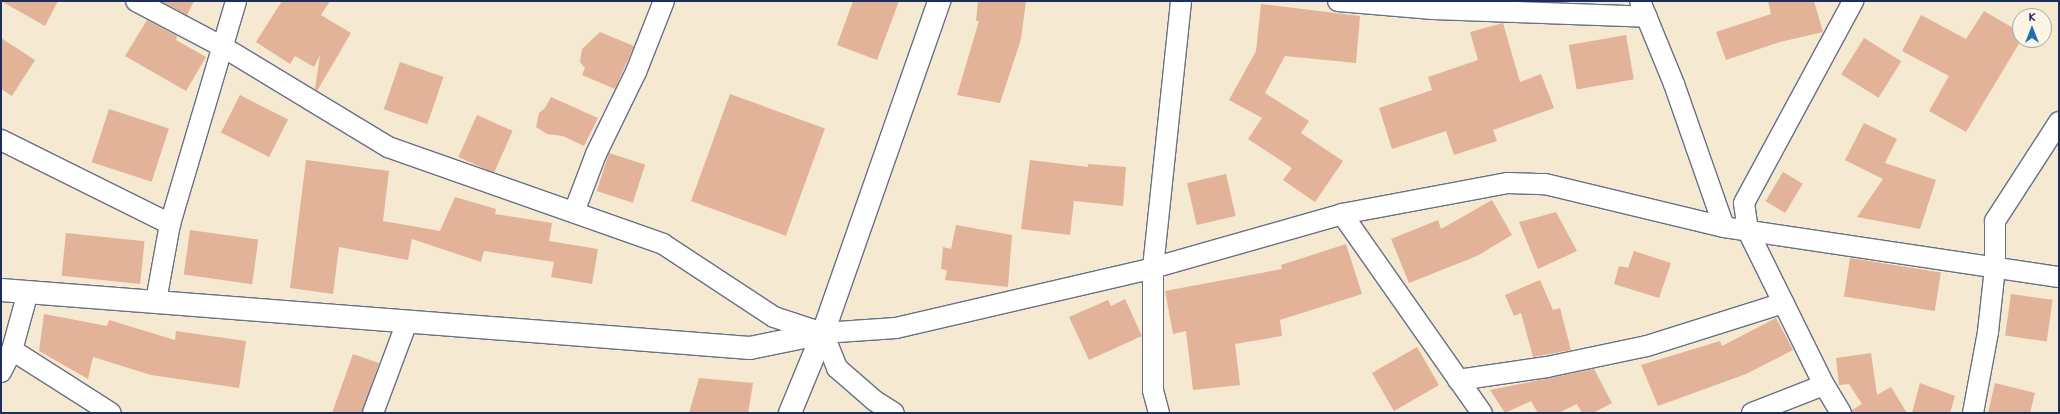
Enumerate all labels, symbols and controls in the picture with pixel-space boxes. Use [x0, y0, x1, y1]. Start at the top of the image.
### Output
north arrow [2012, 8, 2052, 48]
text: K [2028, 9, 2036, 24]

